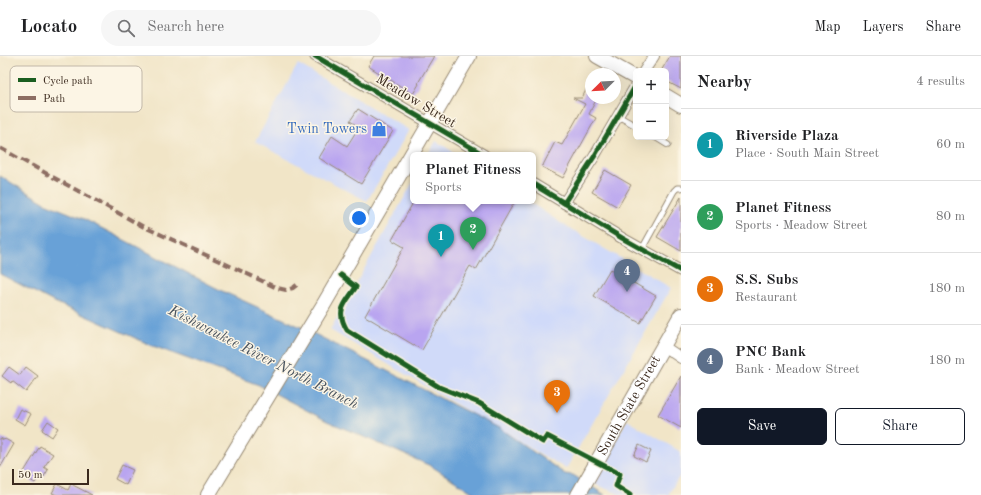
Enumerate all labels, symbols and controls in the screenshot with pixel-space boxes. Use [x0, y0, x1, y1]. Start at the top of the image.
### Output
search box [101, 10, 381, 46]
icon: search [115, 17, 137, 39]
text: Locato [20, 18, 77, 37]
text: Search here [147, 20, 224, 35]
text: Map [815, 20, 841, 34]
text: Layers [863, 20, 904, 34]
text: Share [926, 20, 961, 34]
legend [10, 66, 142, 112]
north arrow [585, 68, 621, 104]
map controls [633, 68, 669, 140]
button: + [633, 68, 669, 104]
street label: Meadow Street [373, 72, 459, 130]
text: Nearby [697, 74, 752, 91]
text: 4 results [916, 75, 965, 88]
text: Cycle path [43, 76, 93, 87]
text: Path [43, 94, 65, 105]
button: − [633, 104, 669, 140]
shop icon: Twin Towers [370, 120, 388, 138]
place label: Twin Towers [287, 122, 367, 136]
text: Riverside Plaza [735, 129, 839, 144]
text: 1 [706, 138, 714, 151]
text: 60 m [936, 138, 965, 151]
text: Place · South Main Street [735, 147, 879, 160]
popup [410, 152, 536, 204]
text: Planet Fitness [425, 163, 521, 178]
text: Sports [425, 181, 462, 194]
text: Planet Fitness [735, 201, 831, 216]
your location [349, 208, 369, 228]
text: 2 [706, 210, 714, 223]
text: 80 m [936, 210, 965, 223]
pin: 2 [460, 217, 486, 250]
text: Sports · Meadow Street [735, 219, 867, 232]
pin: 1 [428, 224, 454, 257]
pin: 4 [614, 259, 640, 292]
text: S.S. Subs [735, 273, 798, 288]
text: 3 [706, 282, 714, 295]
text: 180 m [928, 282, 965, 295]
text: Restaurant [735, 291, 797, 304]
water label: Kishwaukee River North Branch [165, 303, 361, 413]
text: PNC Bank [735, 345, 806, 360]
street label: South State Street [595, 353, 663, 458]
text: 4 [706, 354, 714, 367]
text: 180 m [928, 354, 965, 367]
text: Bank · Meadow Street [735, 363, 860, 376]
pin: 3 [544, 380, 570, 413]
button: Save [697, 408, 827, 445]
button: Share [835, 408, 965, 445]
scale bar [12, 467, 89, 486]
text: 50 m [18, 470, 43, 481]

